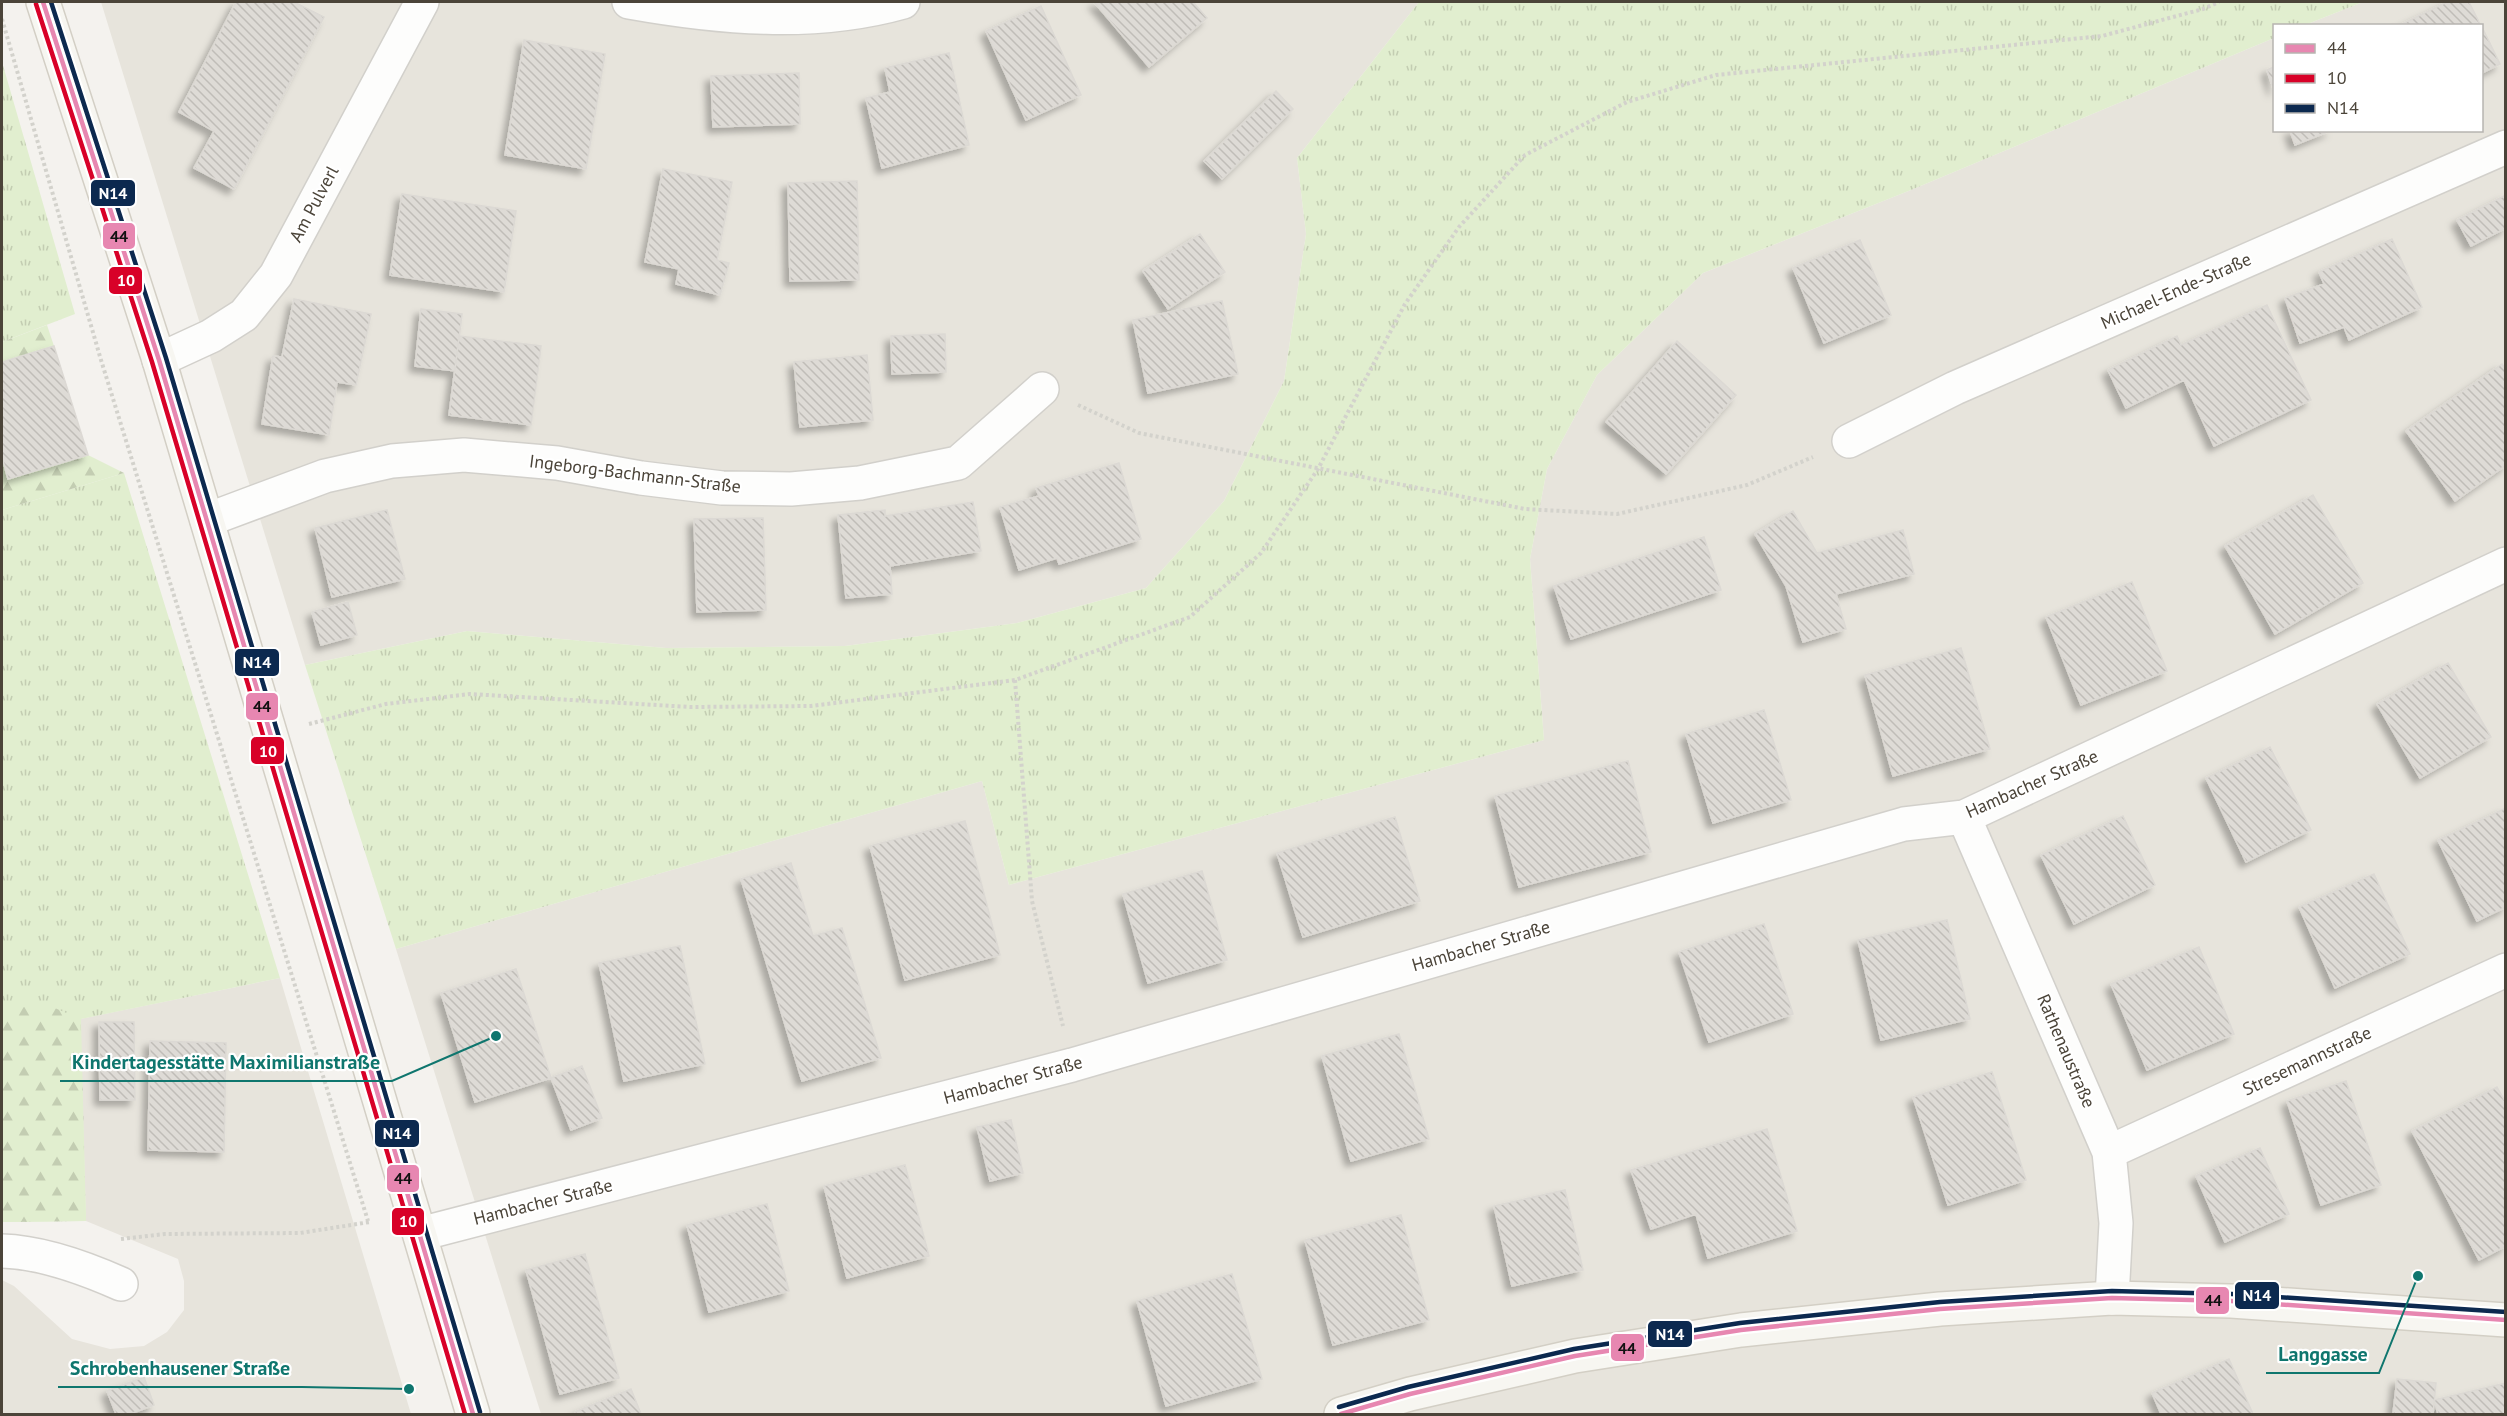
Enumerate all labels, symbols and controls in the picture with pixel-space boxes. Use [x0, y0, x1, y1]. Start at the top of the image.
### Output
legend [2273, 24, 2483, 132]
text: 44 [2327, 36, 2347, 59]
text: 10 [2327, 66, 2347, 89]
text: N14 [2327, 96, 2359, 119]
street label: Am Pulverl [284, 161, 344, 246]
line badge: N14 [90, 179, 136, 207]
text: N14 [99, 183, 127, 203]
line badge: 44 [102, 222, 136, 250]
text: 44 [110, 226, 128, 246]
street label: Michael-Ende-Straße [2097, 247, 2255, 334]
line badge: 10 [108, 266, 143, 295]
text: 10 [117, 270, 135, 290]
street label: Ingeborg-Bachmann-Straße [528, 449, 742, 498]
line badge: N14 [234, 648, 280, 677]
text: N14 [243, 652, 271, 672]
line badge: 44 [245, 692, 279, 721]
text: 44 [253, 696, 271, 716]
line badge: 10 [250, 736, 285, 765]
text: 10 [259, 741, 277, 761]
street label: Hambacher Straße [1962, 744, 2102, 823]
street label: Hambacher Straße [1409, 915, 1553, 976]
street label: Rathenaustraße [2032, 990, 2101, 1111]
street label: Stresemannstraße [2239, 1021, 2375, 1100]
callout: Kindertagesstätte Maximilianstraße [60, 1043, 392, 1081]
text: Kindertagesstätte Maximilianstraße [72, 1049, 380, 1075]
street label: Hambacher Straße [941, 1050, 1085, 1109]
line badge: N14 [374, 1119, 420, 1148]
text: N14 [383, 1123, 411, 1143]
line badge: 44 [386, 1164, 420, 1193]
text: 44 [394, 1168, 412, 1188]
street label: Hambacher Straße [471, 1173, 615, 1230]
line badge: 10 [391, 1207, 425, 1236]
text: 10 [399, 1211, 417, 1231]
line badge: N14 [2234, 1281, 2280, 1310]
text: N14 [2243, 1285, 2271, 1305]
line badge: 44 [2195, 1286, 2230, 1315]
text: 44 [2204, 1290, 2222, 1310]
line badge: N14 [1647, 1320, 1693, 1348]
text: N14 [1656, 1324, 1684, 1344]
line badge: 44 [1610, 1333, 1645, 1362]
callout: Langgasse [2266, 1335, 2379, 1373]
text: 44 [1618, 1338, 1636, 1358]
text: Langgasse [2278, 1341, 2368, 1367]
callout: Schrobenhausener Straße [58, 1349, 302, 1387]
text: Schrobenhausener Straße [70, 1355, 290, 1381]

